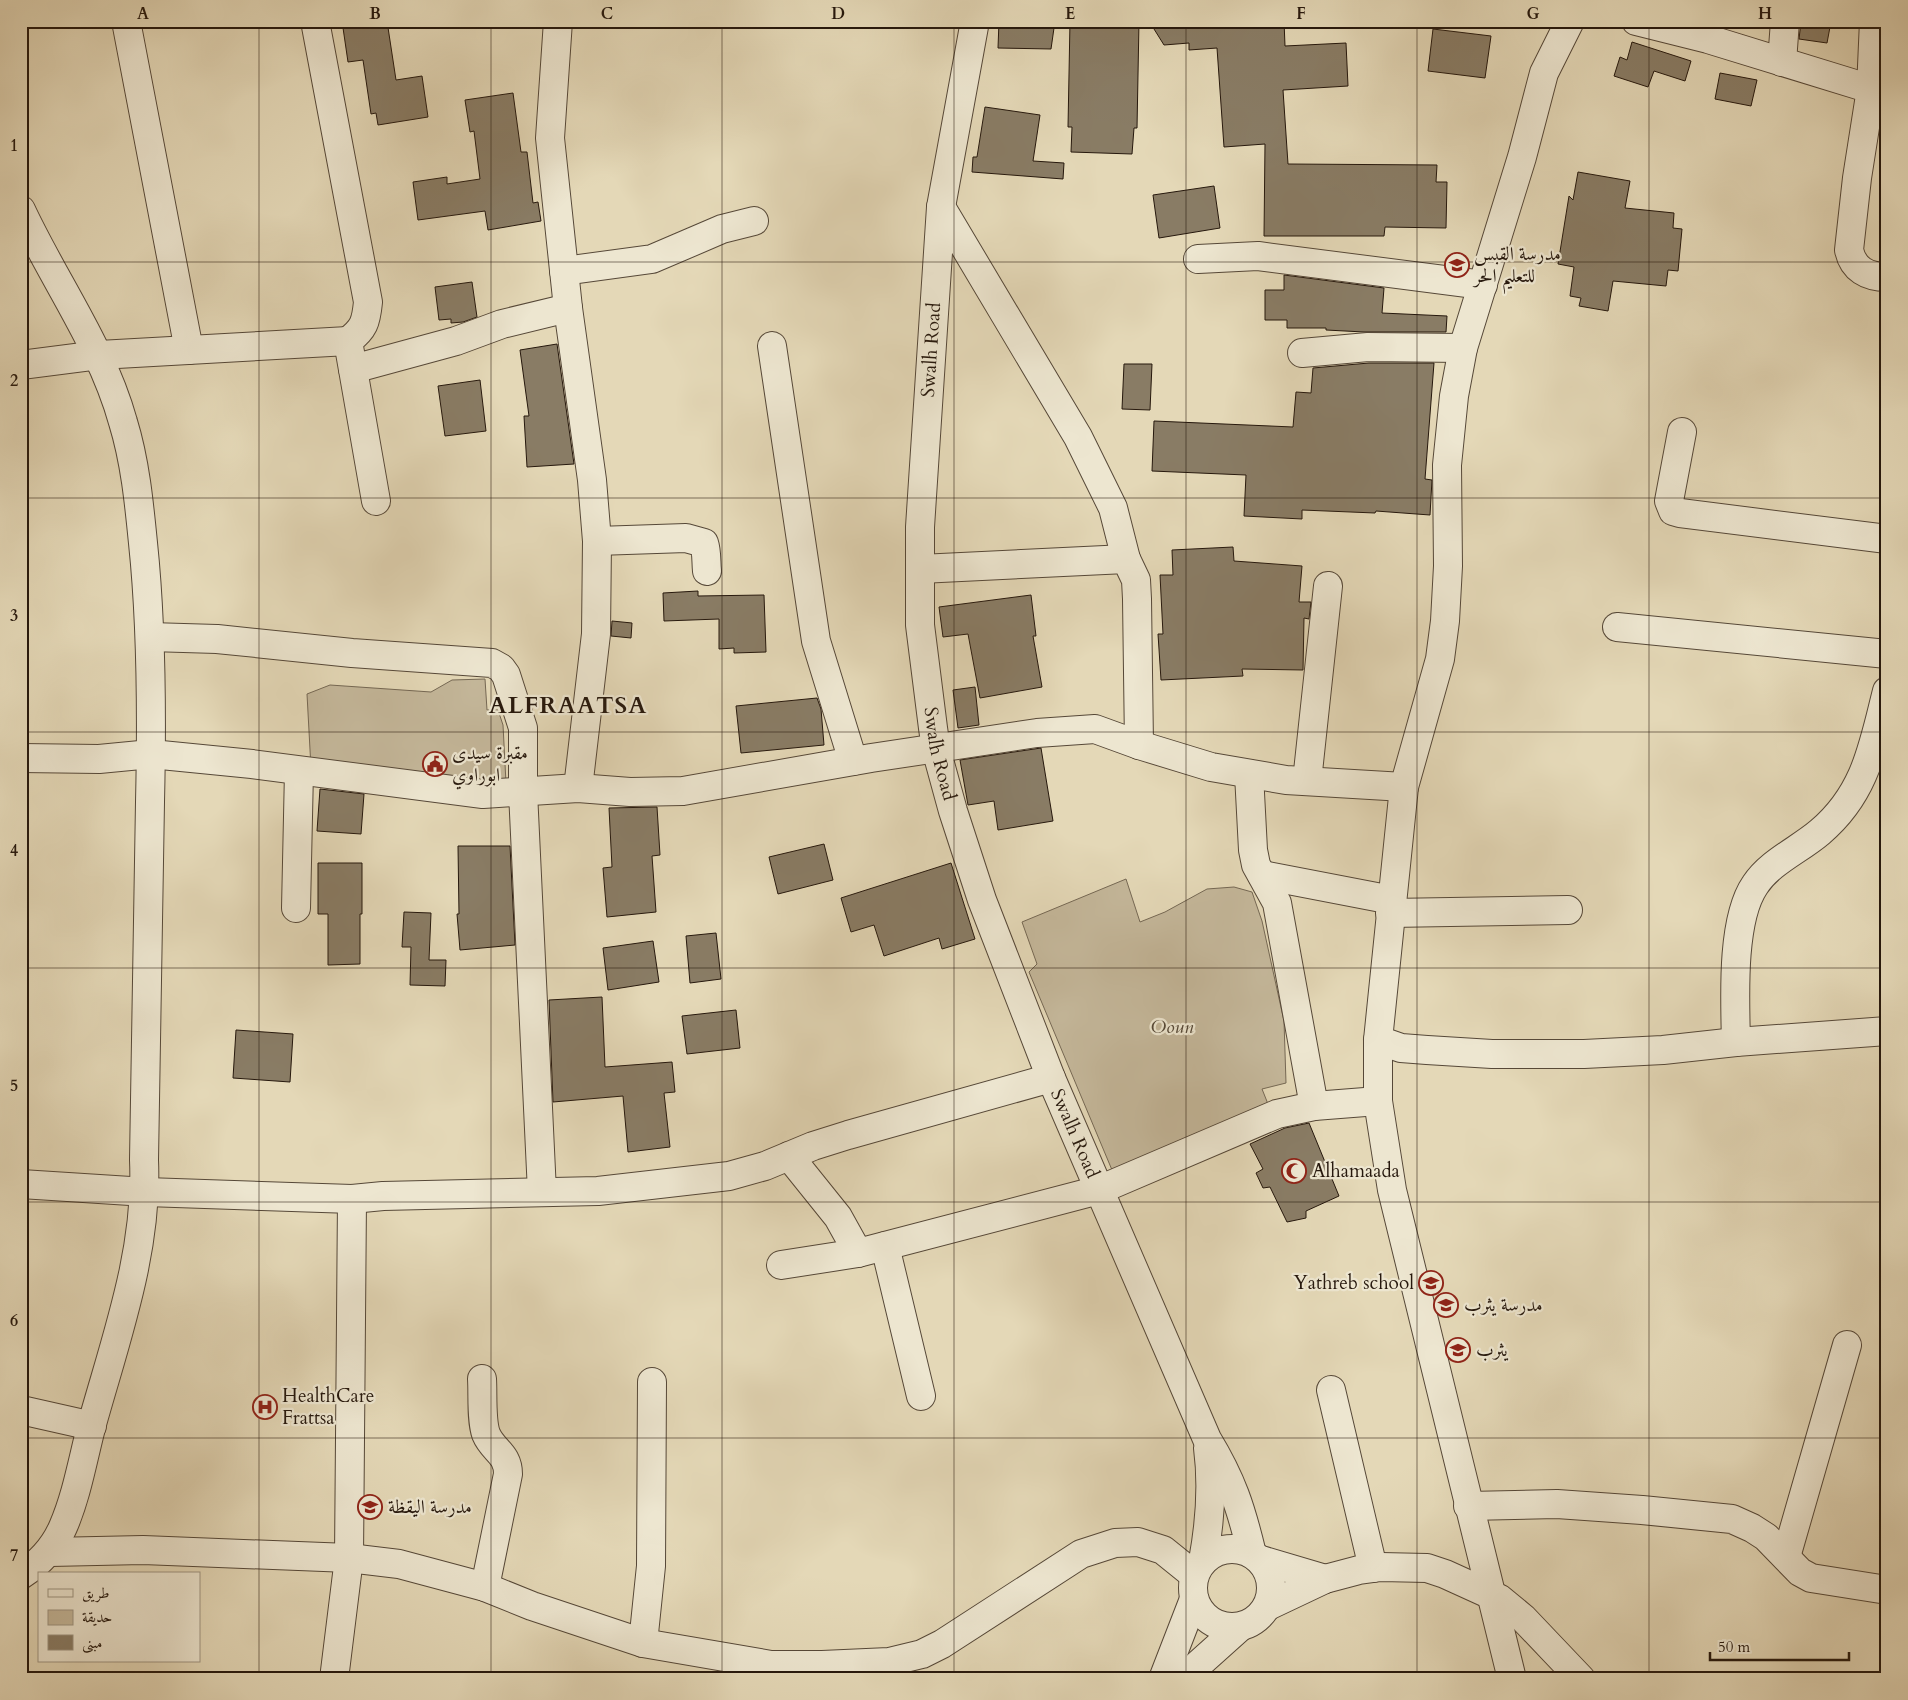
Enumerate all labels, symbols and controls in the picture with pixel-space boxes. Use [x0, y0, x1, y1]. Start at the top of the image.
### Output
text: A [137, 3, 149, 25]
text: B [369, 3, 381, 25]
text: C [601, 3, 613, 25]
text: D [831, 3, 845, 25]
text: E [1065, 3, 1075, 25]
text: F [1296, 3, 1306, 25]
text: G [1526, 3, 1540, 25]
text: H [1758, 3, 1772, 25]
text: 1 [10, 135, 18, 157]
place label: مدرسة القبس للتعليم الحر [1472, 241, 1561, 295]
school or university icon: مدرسة القبس للتعليم الحر [1444, 252, 1470, 278]
street label: Swalh Road [915, 302, 947, 398]
text: 2 [10, 370, 18, 392]
text: 3 [10, 605, 18, 627]
district label: ALFRAATSA [489, 689, 647, 722]
street label: Swalh Road [917, 705, 962, 803]
place label: مقبرة سيدى ابوراوي [452, 740, 528, 790]
public building icon: مقبرة سيدى ابوراوي [422, 751, 448, 777]
text: 4 [10, 840, 18, 862]
park label: Ooun [1151, 1014, 1194, 1040]
text: 5 [10, 1075, 18, 1097]
street label: Swalh Road [1044, 1085, 1106, 1182]
mosque icon: Alhamaada [1281, 1158, 1307, 1184]
place label: Alhamaada [1312, 1158, 1400, 1184]
place label: Yathreb school [1294, 1270, 1414, 1296]
school or university icon: Yathreb school [1418, 1270, 1444, 1296]
school or university icon: مدرسة يثرب [1433, 1292, 1459, 1318]
place label: مدرسة يثرب [1464, 1292, 1543, 1318]
text: 6 [10, 1310, 18, 1332]
school or university icon: يثرب [1445, 1337, 1471, 1363]
place label: يثرب [1476, 1337, 1509, 1363]
place label: HealthCare Frattsa [282, 1383, 374, 1431]
hospital icon: HealthCare Frattsa [252, 1394, 278, 1420]
school or university icon: مدرسة اليقظة [357, 1494, 383, 1520]
place label: مدرسة اليقظة [388, 1494, 472, 1520]
text: 7 [10, 1545, 18, 1567]
legend [38, 1572, 200, 1662]
text: طريق [82, 1583, 109, 1603]
text: حديقة [82, 1607, 112, 1627]
scale bar [1710, 1630, 1849, 1662]
text: مبنى [82, 1633, 102, 1654]
text: 50 m [1718, 1637, 1750, 1657]

